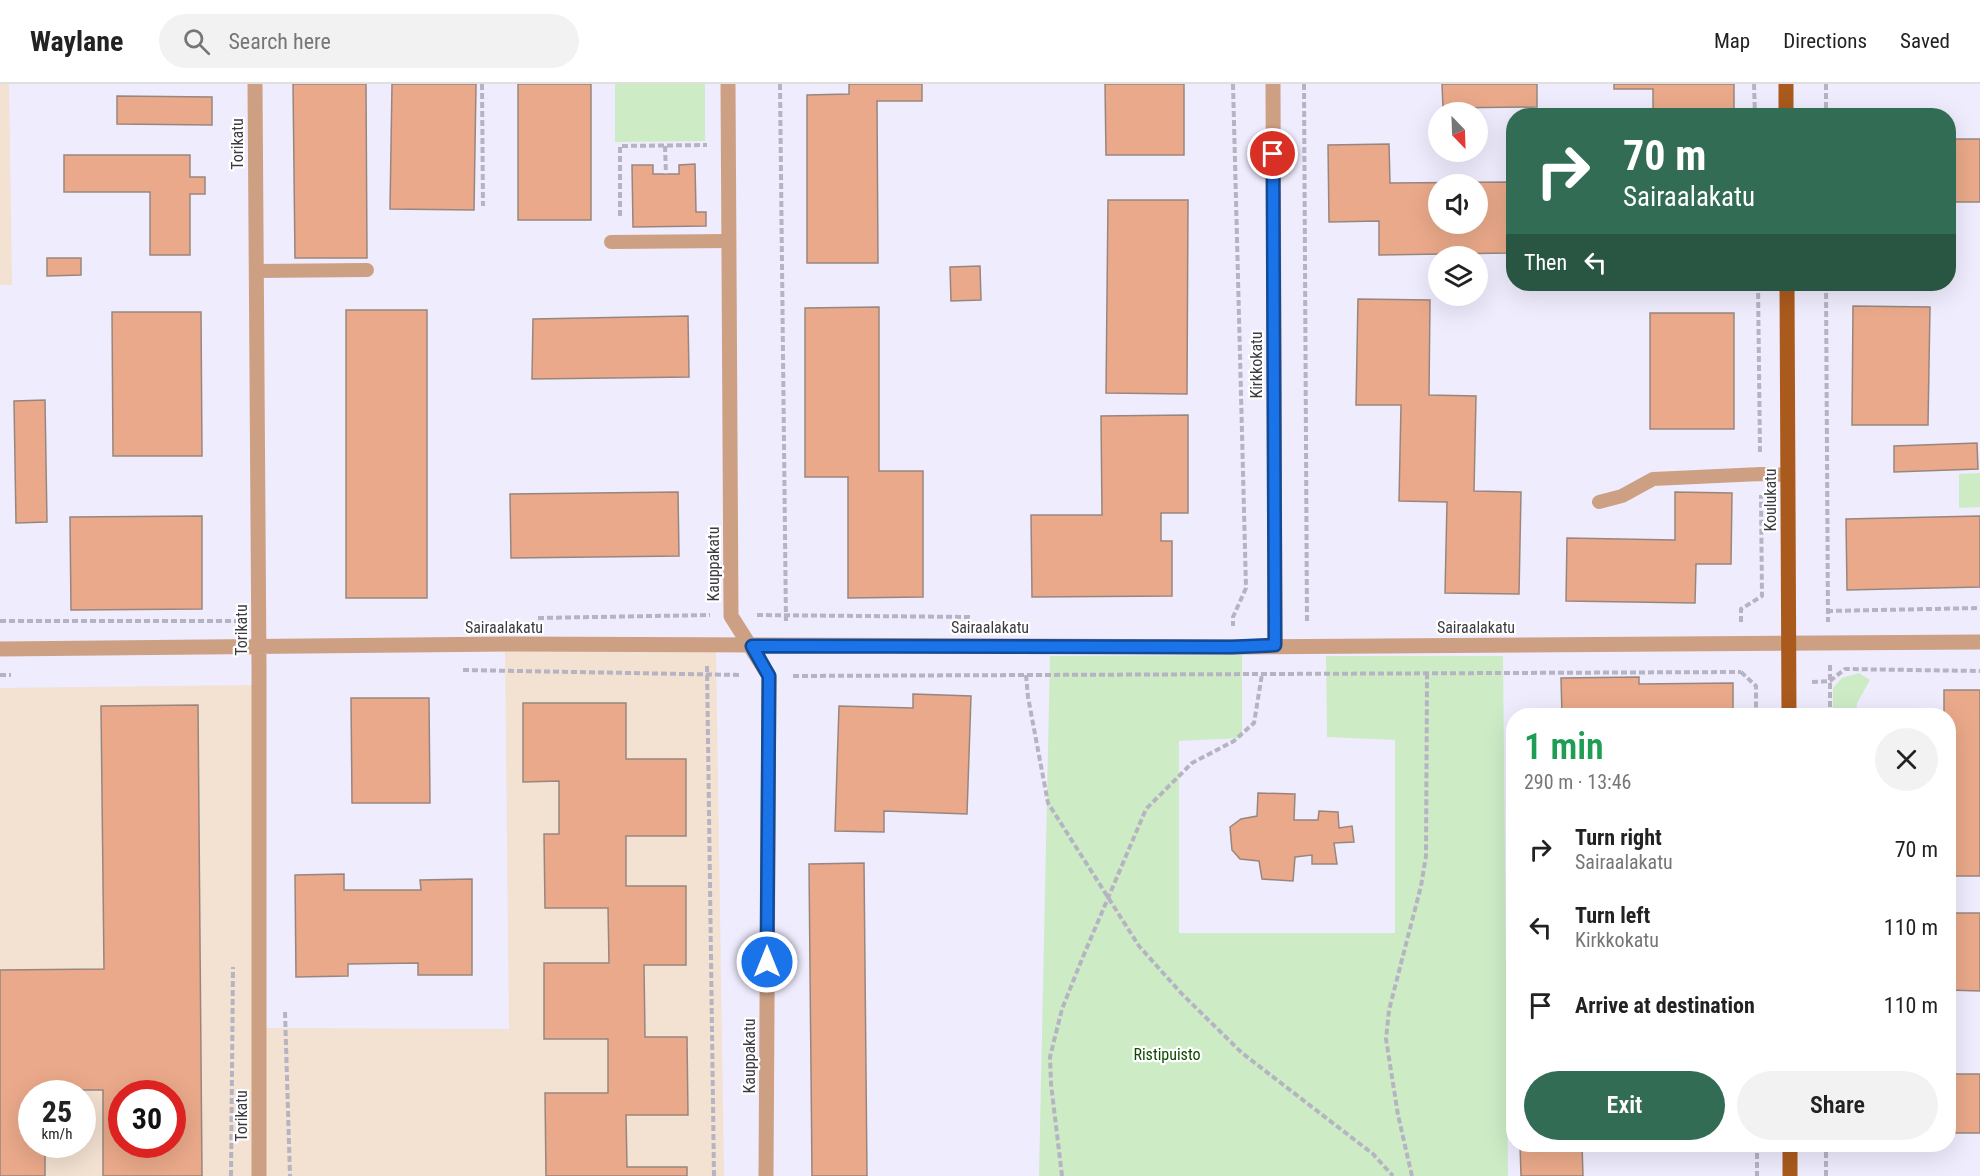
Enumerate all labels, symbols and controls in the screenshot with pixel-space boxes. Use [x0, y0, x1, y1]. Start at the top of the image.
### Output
search box [159, 14, 579, 68]
text: Waylane [30, 25, 123, 58]
icon: search [180, 25, 213, 58]
text: Search here [228, 29, 331, 54]
text: Map [1714, 29, 1750, 53]
text: Directions [1783, 29, 1867, 53]
text: Saved [1900, 29, 1950, 53]
north arrow [1428, 102, 1488, 162]
map controls [1428, 102, 1488, 306]
street label: Torikatu [228, 118, 247, 170]
pin [1247, 128, 1298, 179]
text: 70 m [1623, 131, 1706, 180]
icon: right [1524, 132, 1602, 210]
icon: arrive [1256, 137, 1289, 170]
button: sound [1428, 174, 1488, 234]
text: Sairaalakatu [1623, 181, 1755, 213]
button: layers [1428, 246, 1488, 306]
icon: left [1579, 246, 1612, 279]
text: Then [1524, 250, 1567, 275]
street label: Kirkkokatu [1247, 331, 1266, 399]
street label: Koulukatu [1761, 468, 1780, 532]
street label: Kauppakatu [704, 527, 723, 601]
street label: Torikatu [232, 604, 251, 656]
street label: Sairaalakatu [465, 618, 543, 637]
street label: Sairaalakatu [951, 618, 1029, 637]
street label: Sairaalakatu [1437, 618, 1515, 637]
text: 1 min [1524, 726, 1604, 768]
button: close [1875, 728, 1938, 791]
text: 290 m · 13:46 [1524, 770, 1631, 794]
text: Turn right [1575, 825, 1662, 850]
icon: right [1524, 833, 1557, 866]
text: 70 m [1895, 837, 1938, 862]
text: Sairaalakatu [1575, 850, 1673, 874]
text: Turn left [1575, 903, 1650, 928]
icon: left [1524, 911, 1557, 944]
text: 110 m [1884, 915, 1938, 940]
text: Kirkkokatu [1575, 928, 1659, 952]
position arrow [735, 930, 799, 994]
icon: arrive [1524, 989, 1557, 1022]
text: Arrive at destination [1575, 993, 1755, 1018]
text: 110 m [1884, 993, 1938, 1018]
street label: Kauppakatu [740, 1019, 759, 1093]
park label: Ristipuisto [1133, 1045, 1201, 1064]
button: Exit [1524, 1071, 1725, 1140]
button: Share [1737, 1071, 1938, 1140]
speed limit sign: 30 [108, 1080, 186, 1158]
street label: Torikatu [232, 1090, 251, 1142]
text: 25 [42, 1094, 72, 1129]
text: km/h [42, 1125, 72, 1143]

